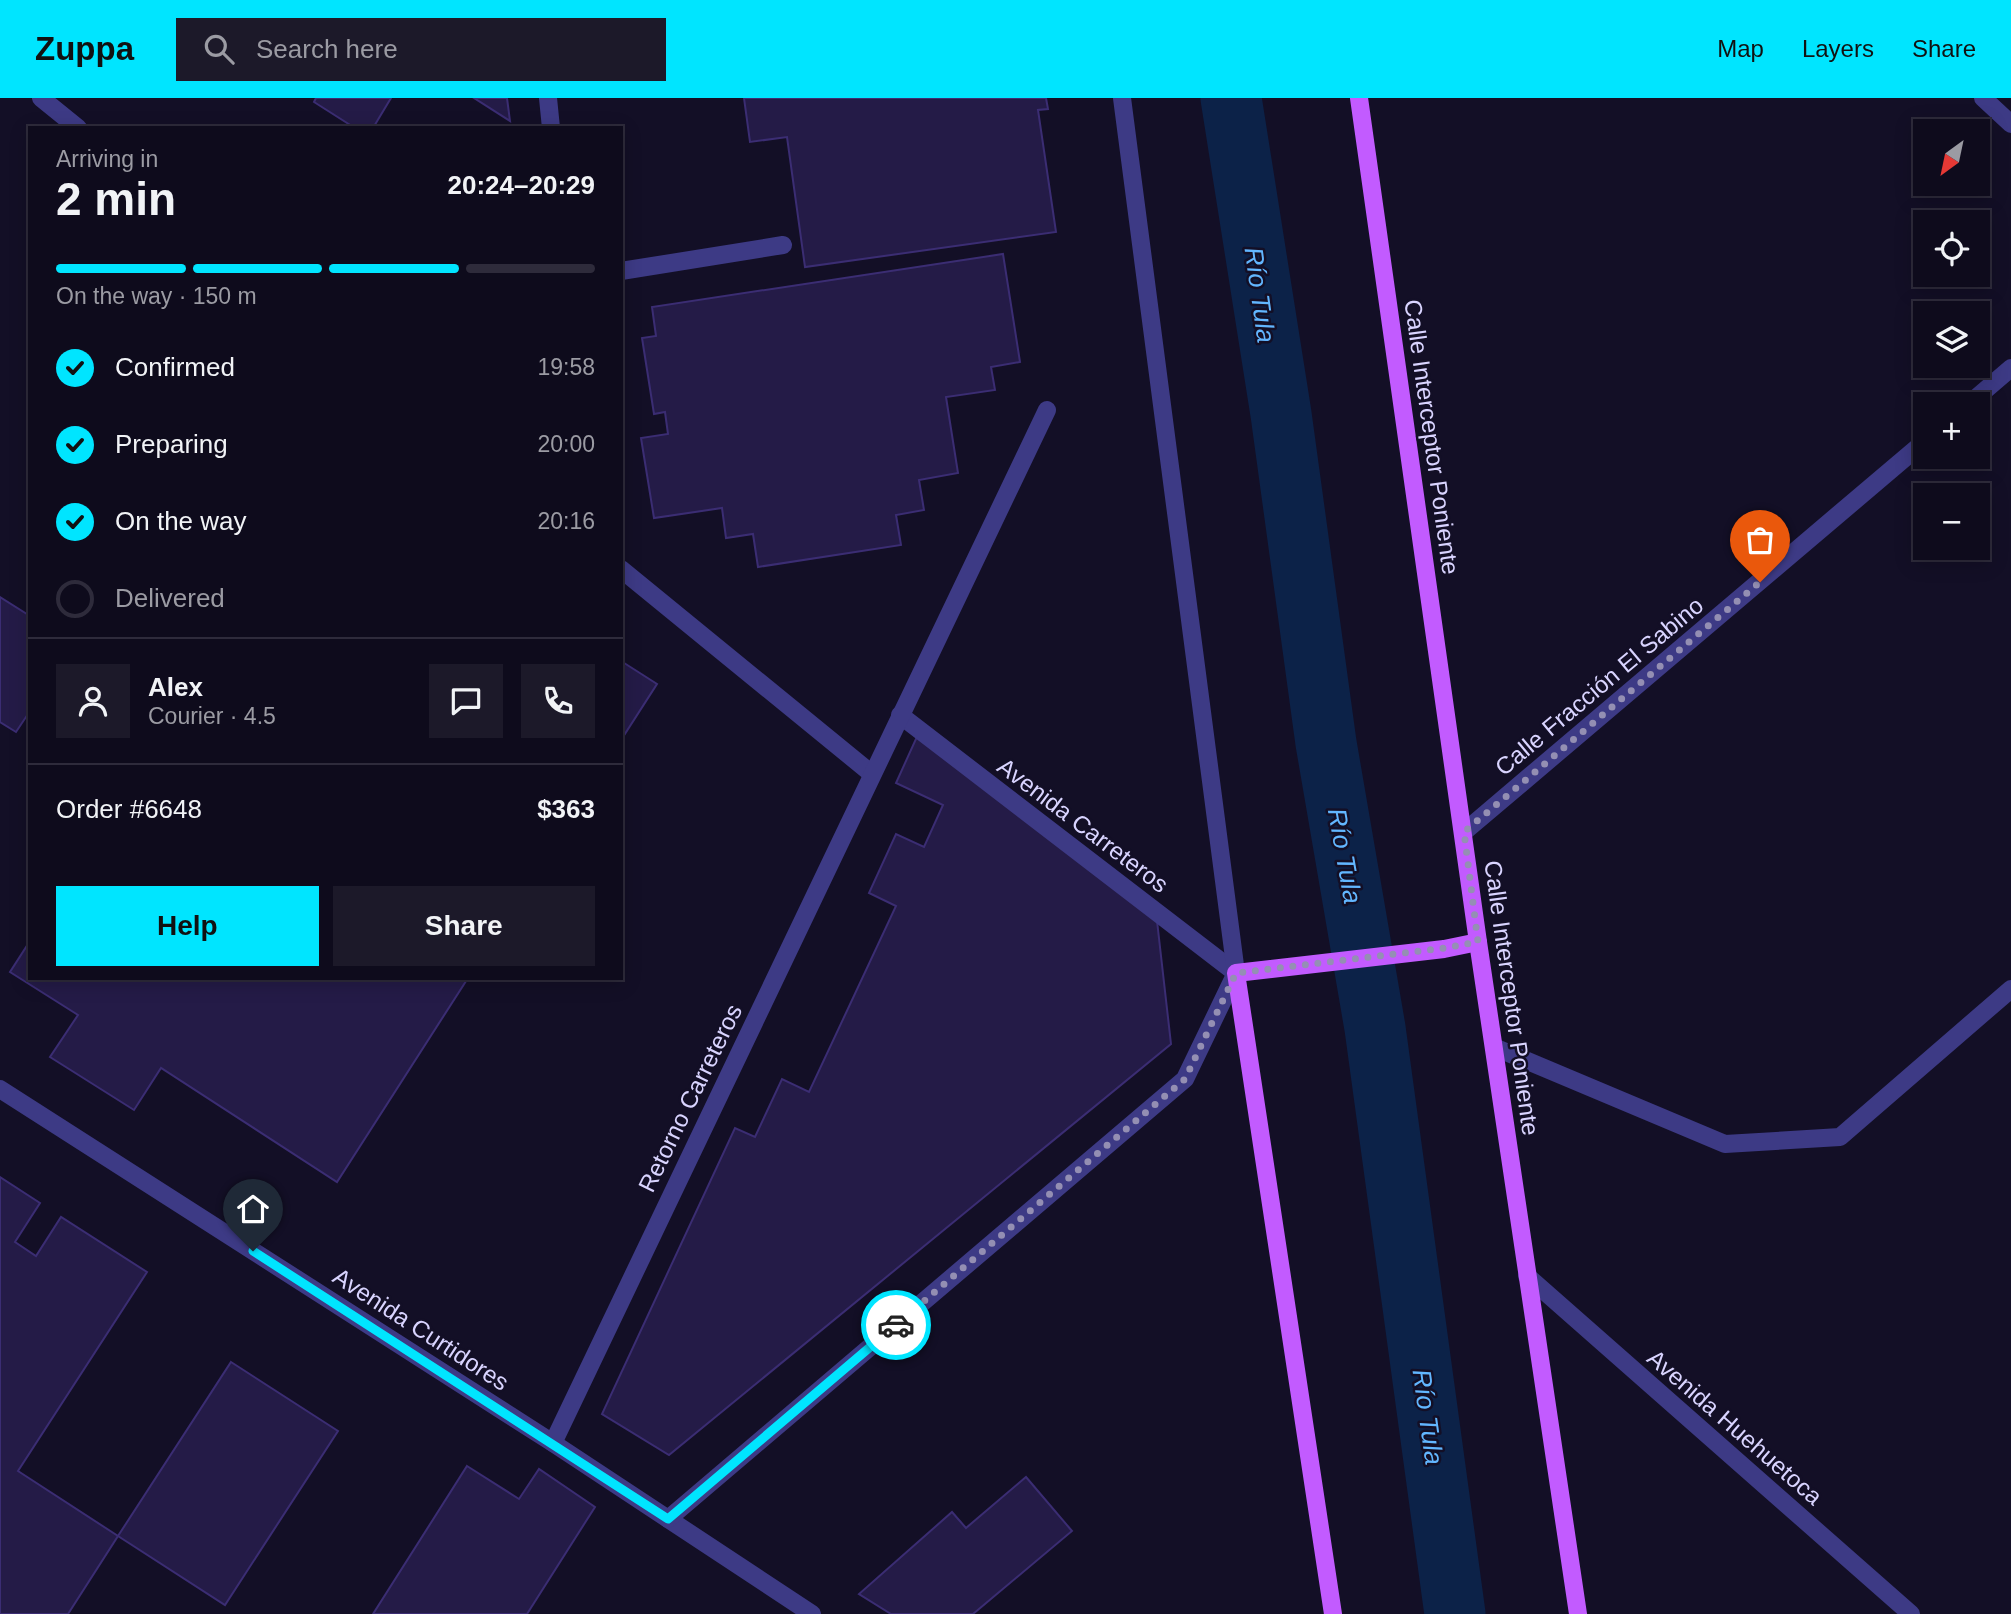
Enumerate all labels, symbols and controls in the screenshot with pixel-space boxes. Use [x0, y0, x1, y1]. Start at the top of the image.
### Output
search box [176, 18, 666, 81]
text: Zuppa [35, 30, 134, 67]
icon: search [200, 30, 238, 68]
text: Search here [256, 34, 398, 64]
text: Map [1717, 35, 1764, 62]
text: Layers [1802, 35, 1874, 62]
text: Share [1912, 35, 1976, 62]
north arrow [1913, 119, 1990, 196]
map controls [1913, 119, 1990, 560]
text: Arriving in [56, 146, 158, 172]
text: 20:24–20:29 [448, 170, 595, 200]
text: 2 min [56, 173, 176, 225]
button: locate [1913, 210, 1990, 287]
water label: Río Tula [1238, 245, 1282, 345]
text: On the way · 150 m [56, 283, 257, 309]
street label: Calle Interceptor Poniente [1399, 298, 1465, 576]
button: layers [1913, 301, 1990, 378]
icon: check [56, 349, 94, 387]
text: Confirmed [115, 352, 235, 382]
text: 19:58 [537, 354, 595, 380]
button: + [1913, 392, 1990, 469]
icon: check [56, 426, 94, 464]
text: Preparing [115, 429, 228, 459]
text: 20:00 [537, 431, 595, 457]
button: − [1913, 483, 1990, 560]
icon: check [56, 503, 94, 541]
text: On the way [115, 506, 247, 536]
text: 20:16 [537, 508, 595, 534]
pin [1730, 510, 1790, 582]
icon: bag [1741, 521, 1779, 559]
text: Delivered [115, 583, 225, 613]
street label: Calle Fracción El Sabino [1490, 591, 1708, 781]
button: person [56, 664, 130, 738]
button: chat [429, 664, 503, 738]
button: phone [521, 664, 595, 738]
text: Alex [148, 672, 203, 702]
text: Courier · 4.5 [148, 703, 276, 729]
street label: Avenida Carreteros [992, 752, 1174, 898]
text: Order #6648 [56, 794, 202, 824]
text: $363 [537, 794, 595, 824]
water label: Río Tula [1322, 806, 1368, 906]
street label: Calle Interceptor Poniente [1479, 859, 1545, 1137]
button: Help [56, 886, 319, 966]
button: Share [333, 886, 595, 966]
street label: Retorno Carreteros [633, 1000, 747, 1196]
pin [223, 1179, 283, 1251]
icon: home [234, 1190, 272, 1228]
street label: Avenida Curtidores [328, 1262, 514, 1396]
courier [861, 1290, 931, 1360]
icon: car [877, 1306, 915, 1344]
street label: Avenida Huehuetoca [1642, 1344, 1828, 1511]
water label: Río Tula [1406, 1367, 1450, 1467]

